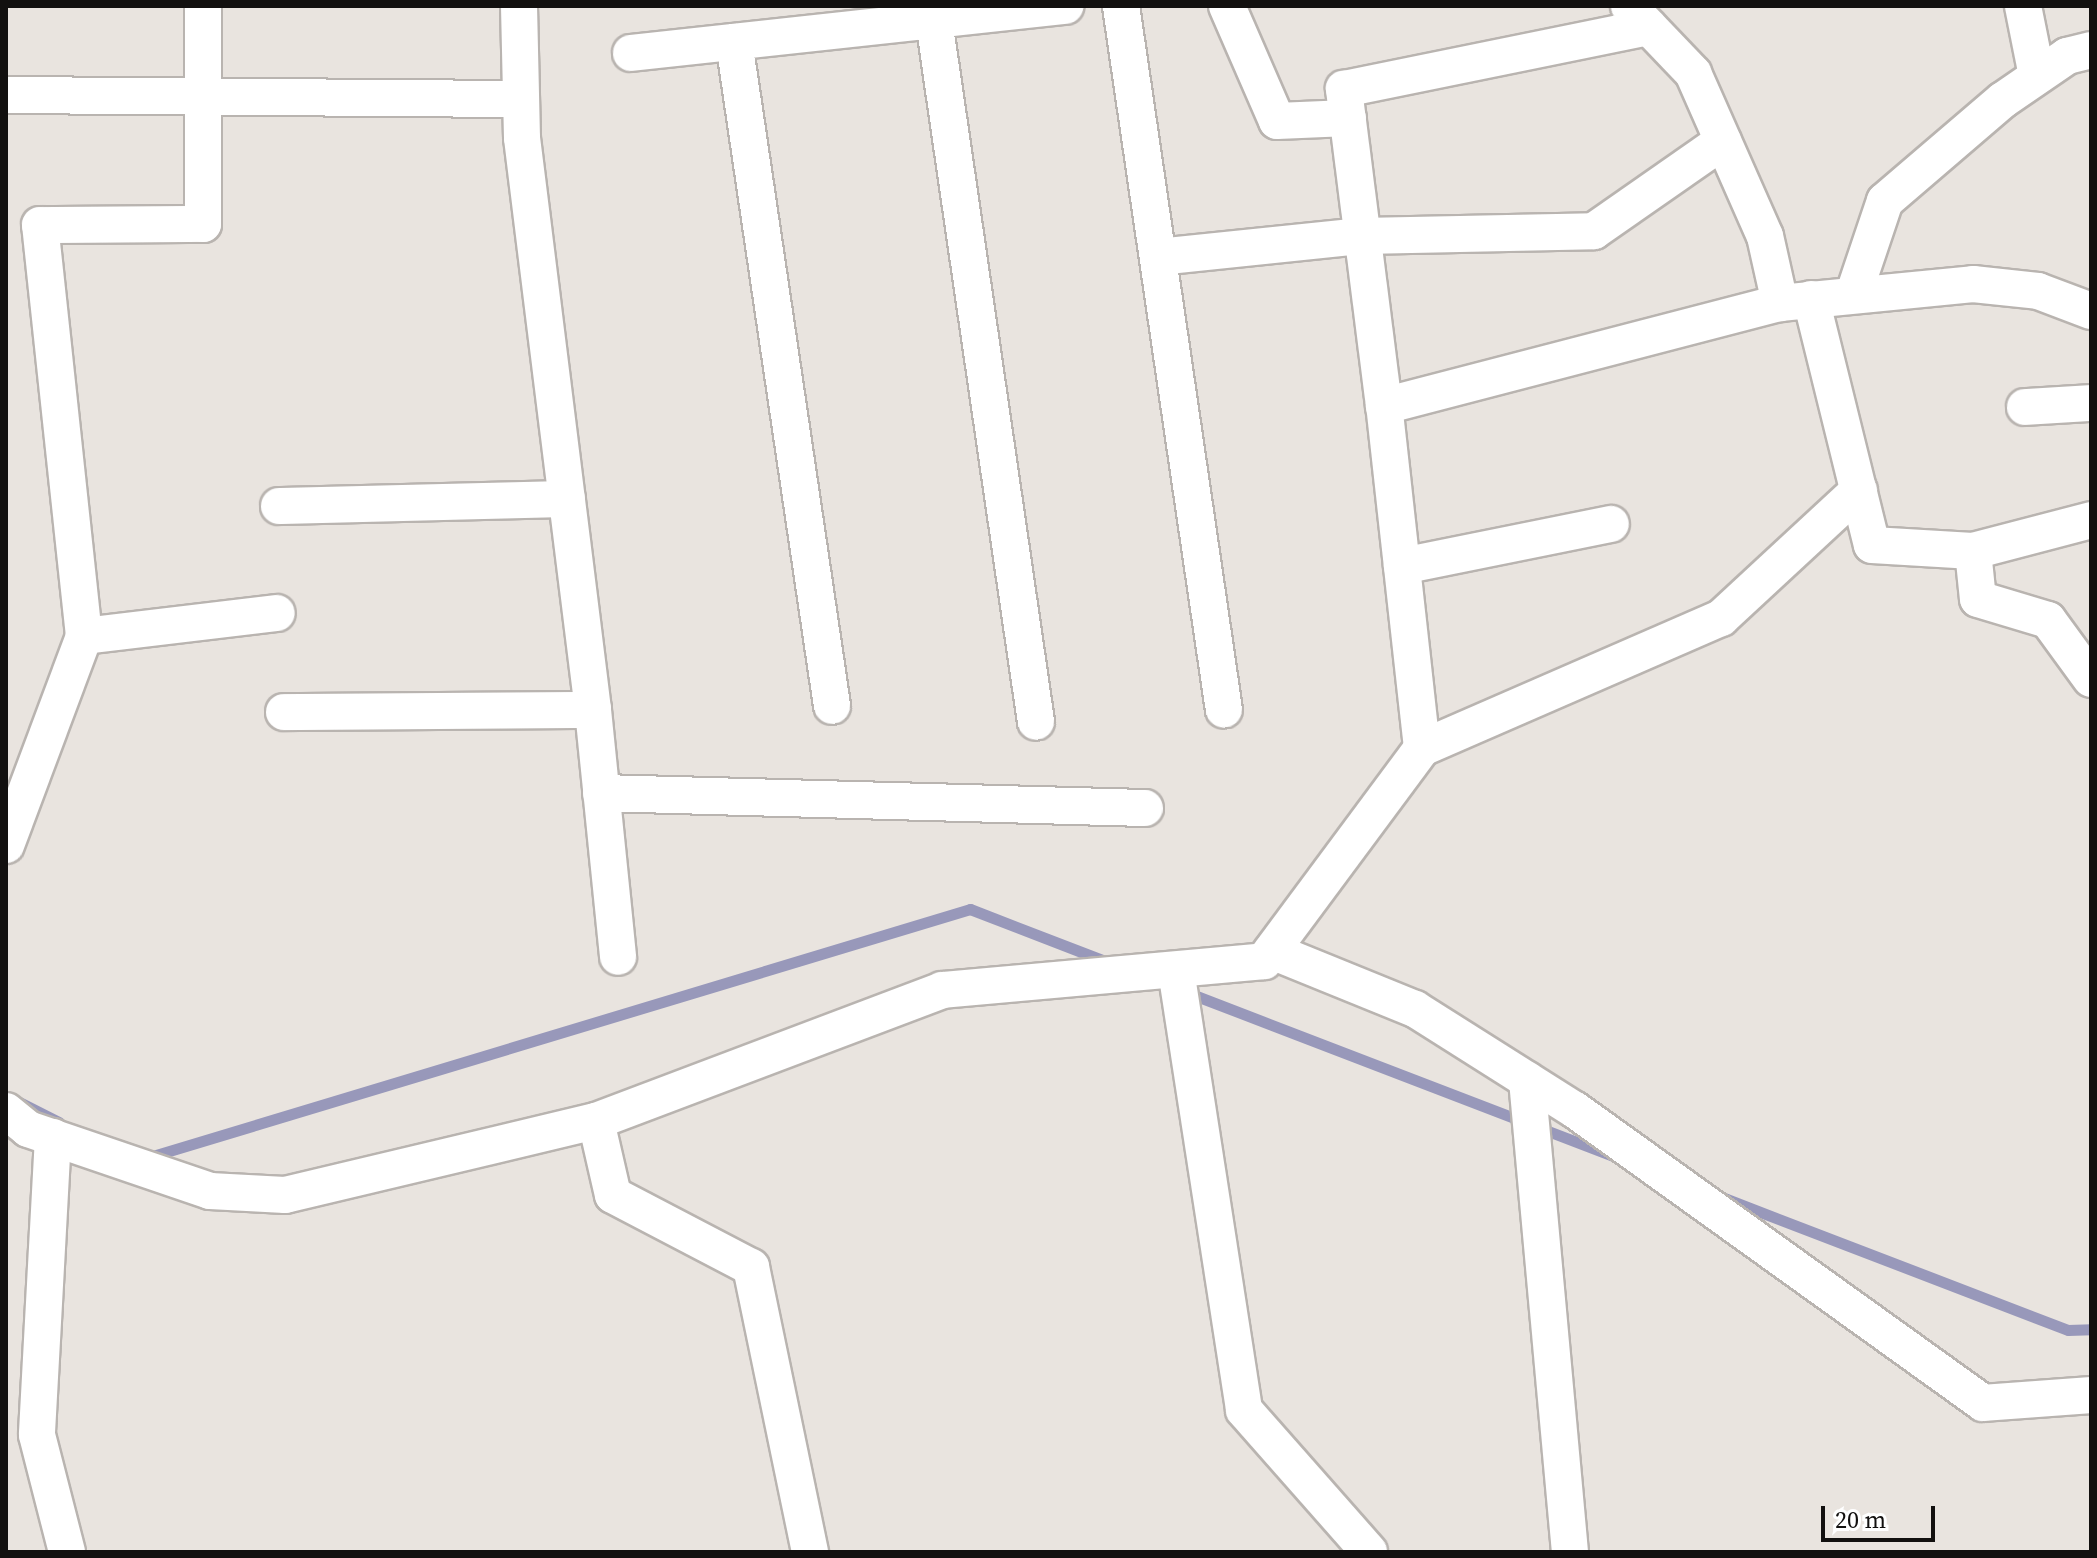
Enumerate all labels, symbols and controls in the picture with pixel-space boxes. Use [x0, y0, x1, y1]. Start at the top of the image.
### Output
scale bar [1825, 1490, 1939, 1540]
text: 20 m [1835, 1503, 1886, 1536]

